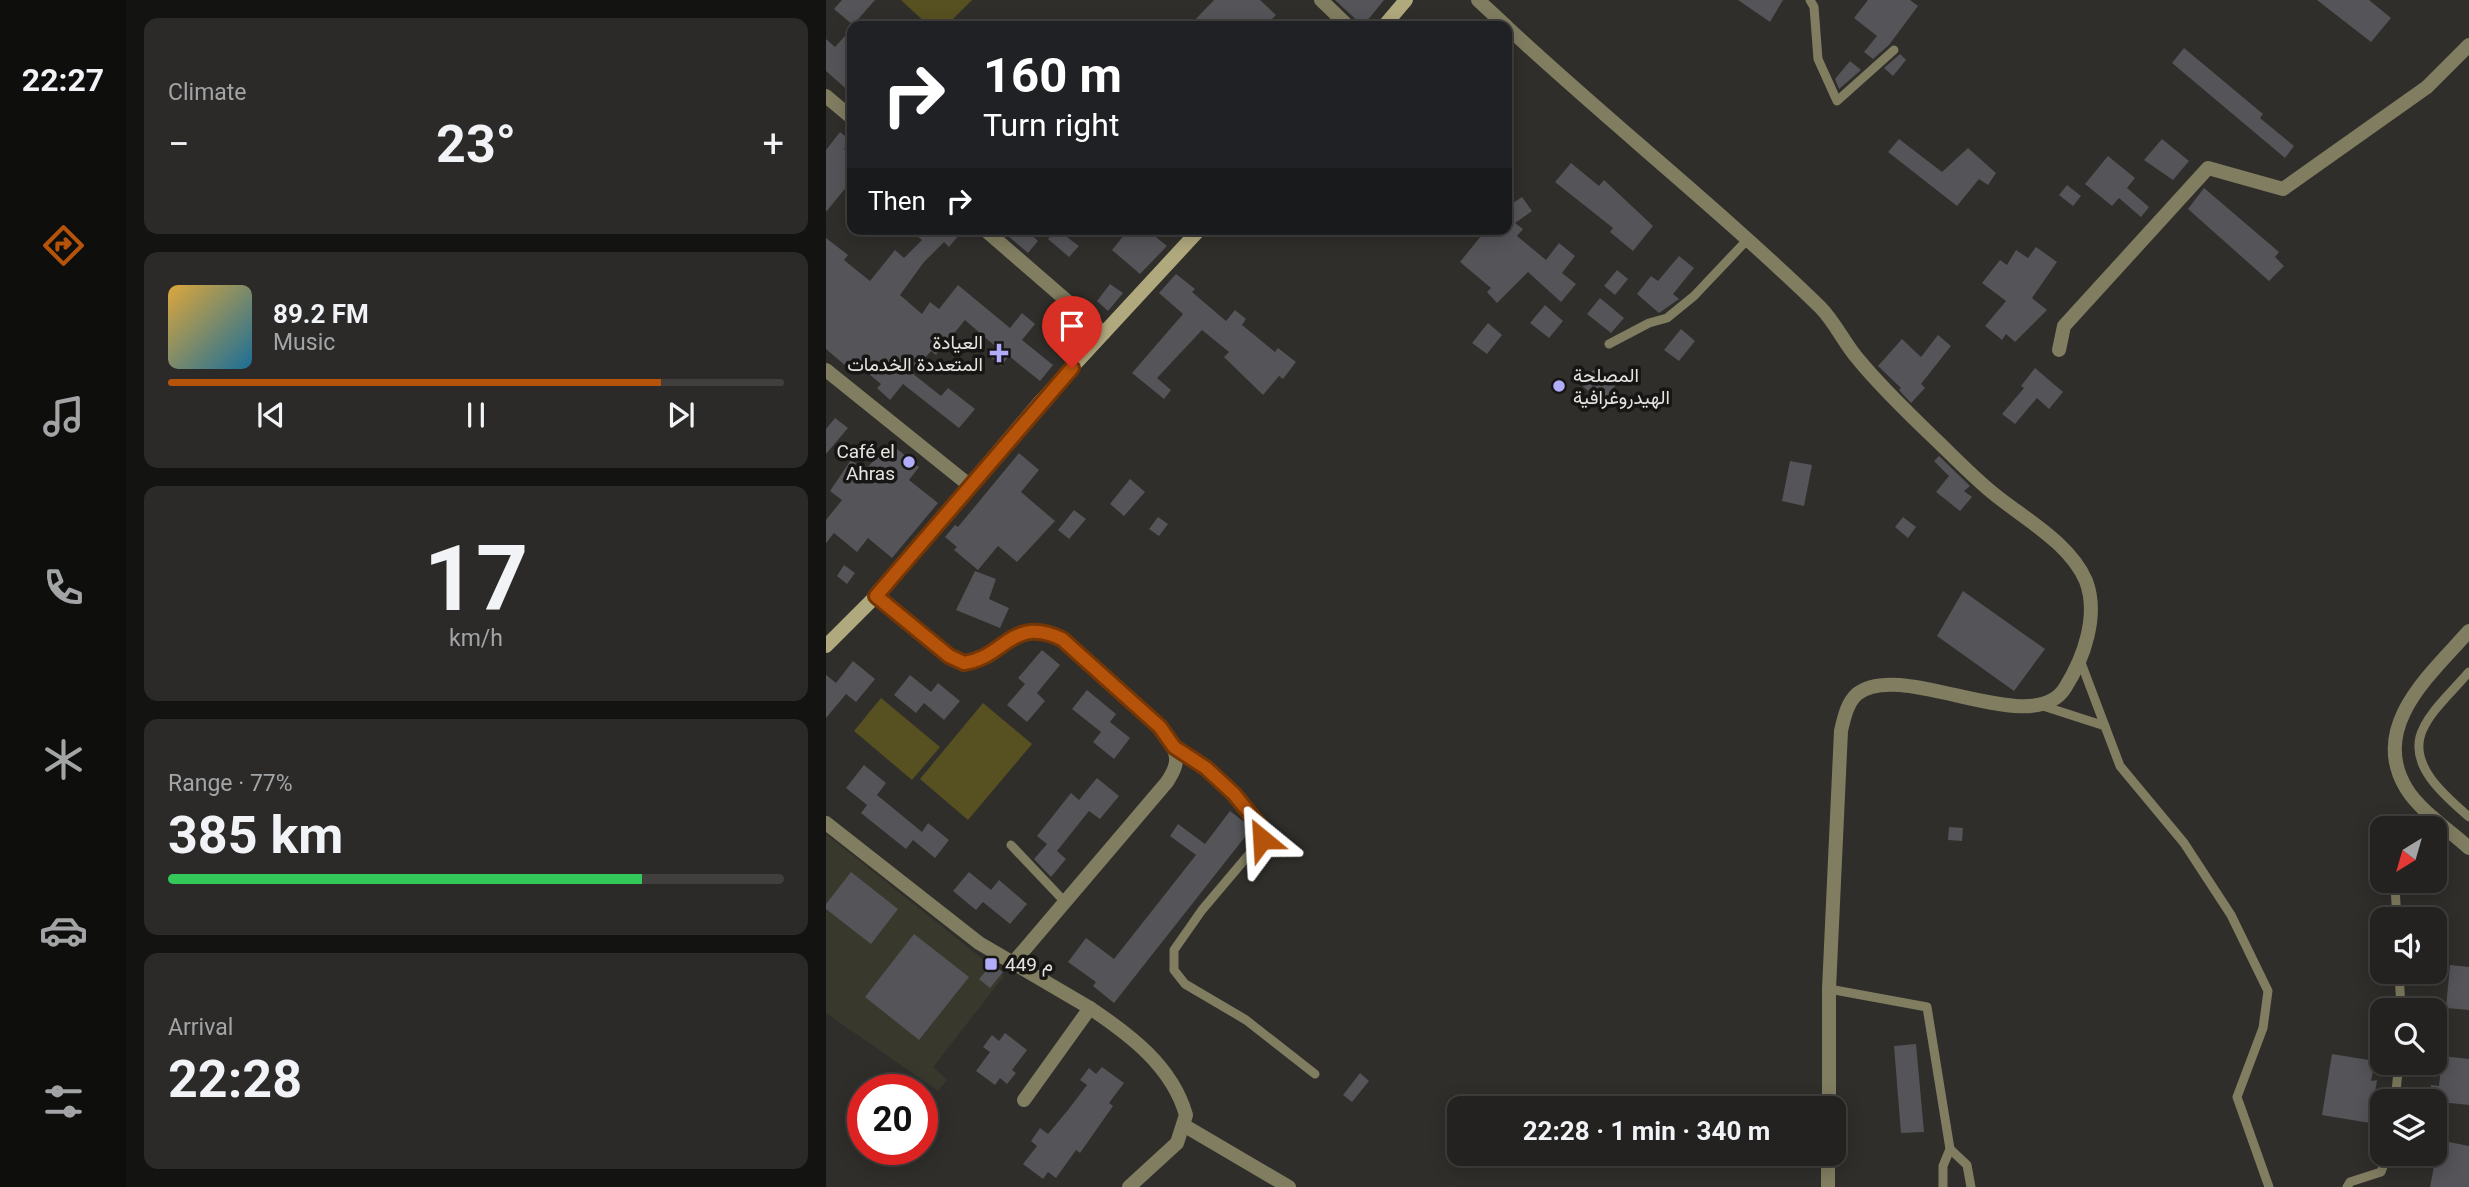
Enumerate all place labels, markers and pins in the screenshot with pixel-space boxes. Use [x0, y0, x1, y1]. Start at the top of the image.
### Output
pin [1042, 296, 1102, 368]
place label: العيادة المتعددة الخدمات [847, 331, 983, 376]
marker: العيادة المتعددة الخدمات [989, 343, 1009, 363]
place label: المصلحة الهيدروغرافية [1573, 364, 1670, 409]
marker: المصلحة الهيدروغرافية [1551, 378, 1567, 394]
place label: Café el Ahras [836, 440, 895, 485]
marker: Café el Ahras [901, 454, 917, 470]
place label: م 449 [1005, 953, 1053, 977]
marker: م 449 [983, 956, 999, 972]

